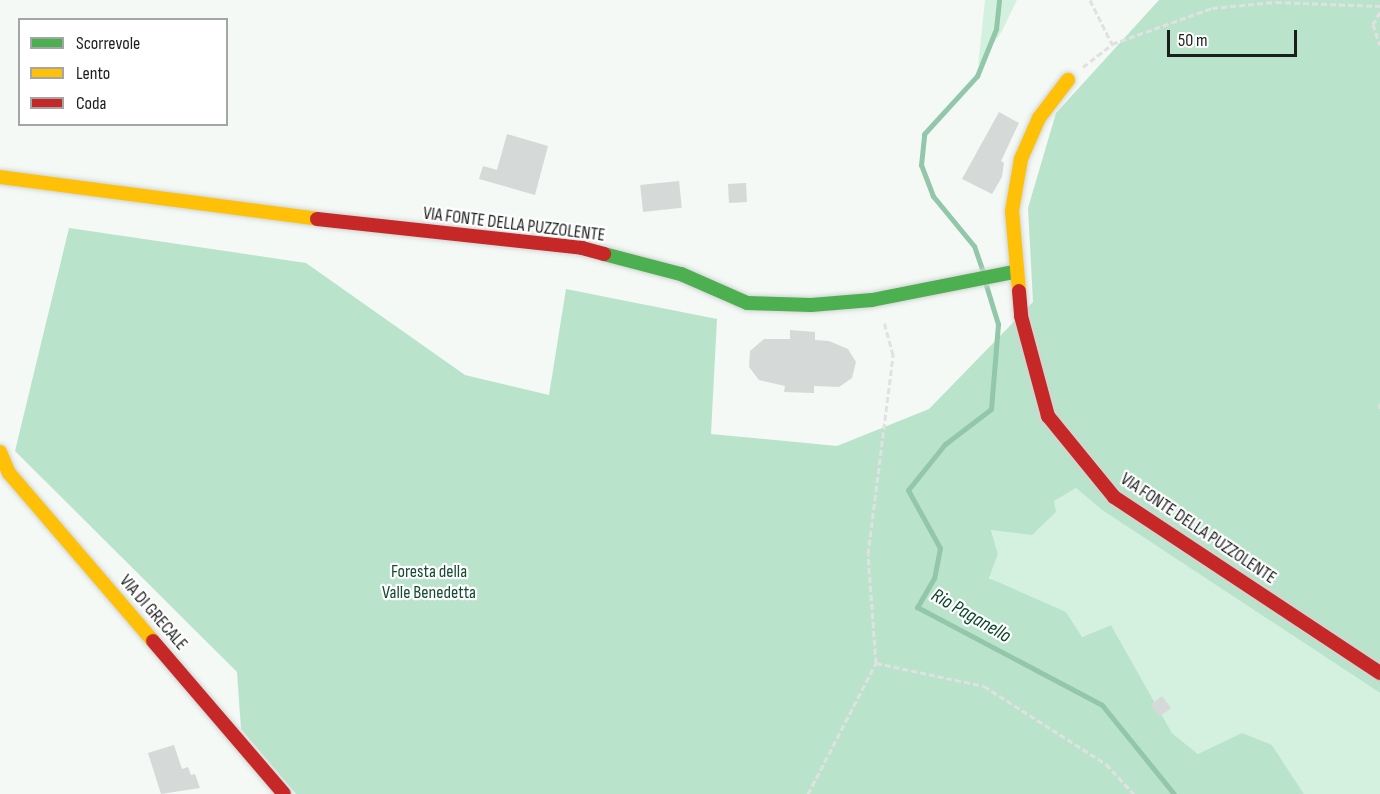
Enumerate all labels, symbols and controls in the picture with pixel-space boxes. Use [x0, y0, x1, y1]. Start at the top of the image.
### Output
legend [18, 18, 228, 126]
scale bar [1170, 18, 1300, 56]
text: 50 m [1178, 30, 1208, 51]
text: Scorrevole [76, 33, 140, 54]
text: Lento [76, 63, 110, 84]
text: Coda [76, 93, 106, 114]
street label: VIA FONTE DELLA PUZZOLENTE [422, 203, 606, 247]
street label: VIA FONTE DELLA PUZZOLENTE [1116, 469, 1280, 589]
park label: Foresta della Valle Benedetta [382, 562, 476, 604]
street label: VIA DI GRECALE [114, 571, 192, 655]
water label: Rio Paganello [927, 584, 1015, 648]

